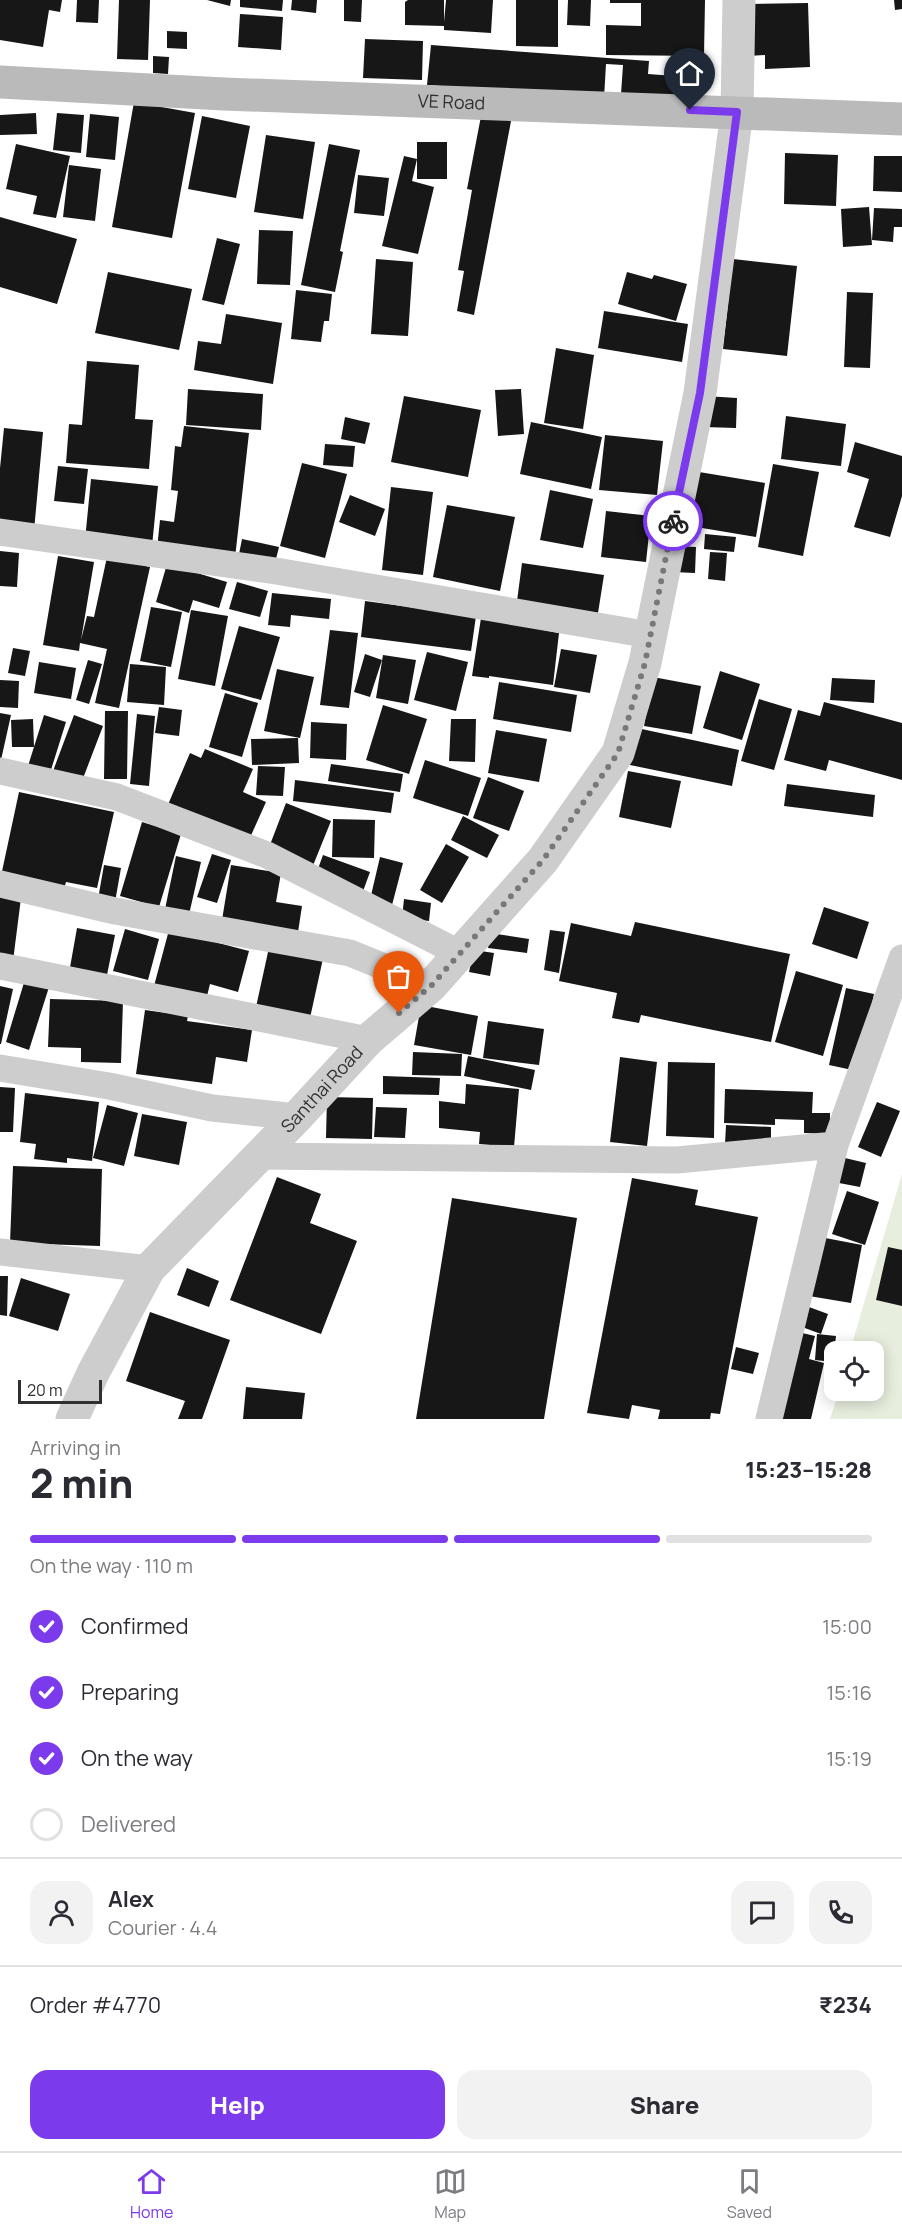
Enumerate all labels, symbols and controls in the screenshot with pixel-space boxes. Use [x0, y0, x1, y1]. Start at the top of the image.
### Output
pin [664, 48, 715, 110]
icon: home [673, 57, 706, 90]
street label: VE Road [417, 88, 486, 115]
courier [643, 491, 703, 551]
icon: bike [657, 505, 690, 538]
pin [373, 951, 424, 1013]
icon: bag [382, 960, 415, 993]
street label: Santhai Road [275, 1040, 368, 1138]
map controls [824, 1341, 884, 1401]
button: locate [824, 1341, 884, 1401]
scale bar [18, 1377, 102, 1404]
text: 20 m [27, 1379, 63, 1401]
text: Arriving in [30, 1434, 121, 1461]
text: 15:23–15:28 [745, 1455, 872, 1485]
text: 2 min [30, 1456, 133, 1510]
text: On the way · 110 m [30, 1552, 193, 1579]
icon: check [30, 1610, 63, 1643]
text: Confirmed [81, 1611, 189, 1641]
text: 15:00 [822, 1613, 872, 1640]
icon: check [30, 1676, 63, 1709]
text: Preparing [81, 1677, 179, 1707]
text: 15:16 [826, 1679, 872, 1706]
icon: check [30, 1742, 63, 1775]
text: On the way [81, 1743, 193, 1773]
text: 15:19 [826, 1745, 872, 1772]
text: Delivered [81, 1809, 176, 1839]
button: person [30, 1881, 93, 1944]
button: chat [731, 1881, 794, 1944]
button: phone [809, 1881, 872, 1944]
text: Alex [108, 1884, 154, 1914]
text: Courier · 4.4 [108, 1914, 218, 1941]
text: Order #4770 [30, 1990, 161, 2020]
text: ₹234 [819, 1990, 872, 2020]
button: Help [30, 2070, 445, 2139]
button: Share [457, 2070, 872, 2139]
tab: Home [130, 2165, 173, 2223]
tab: Map [434, 2165, 467, 2223]
tab: Saved [727, 2165, 772, 2223]

